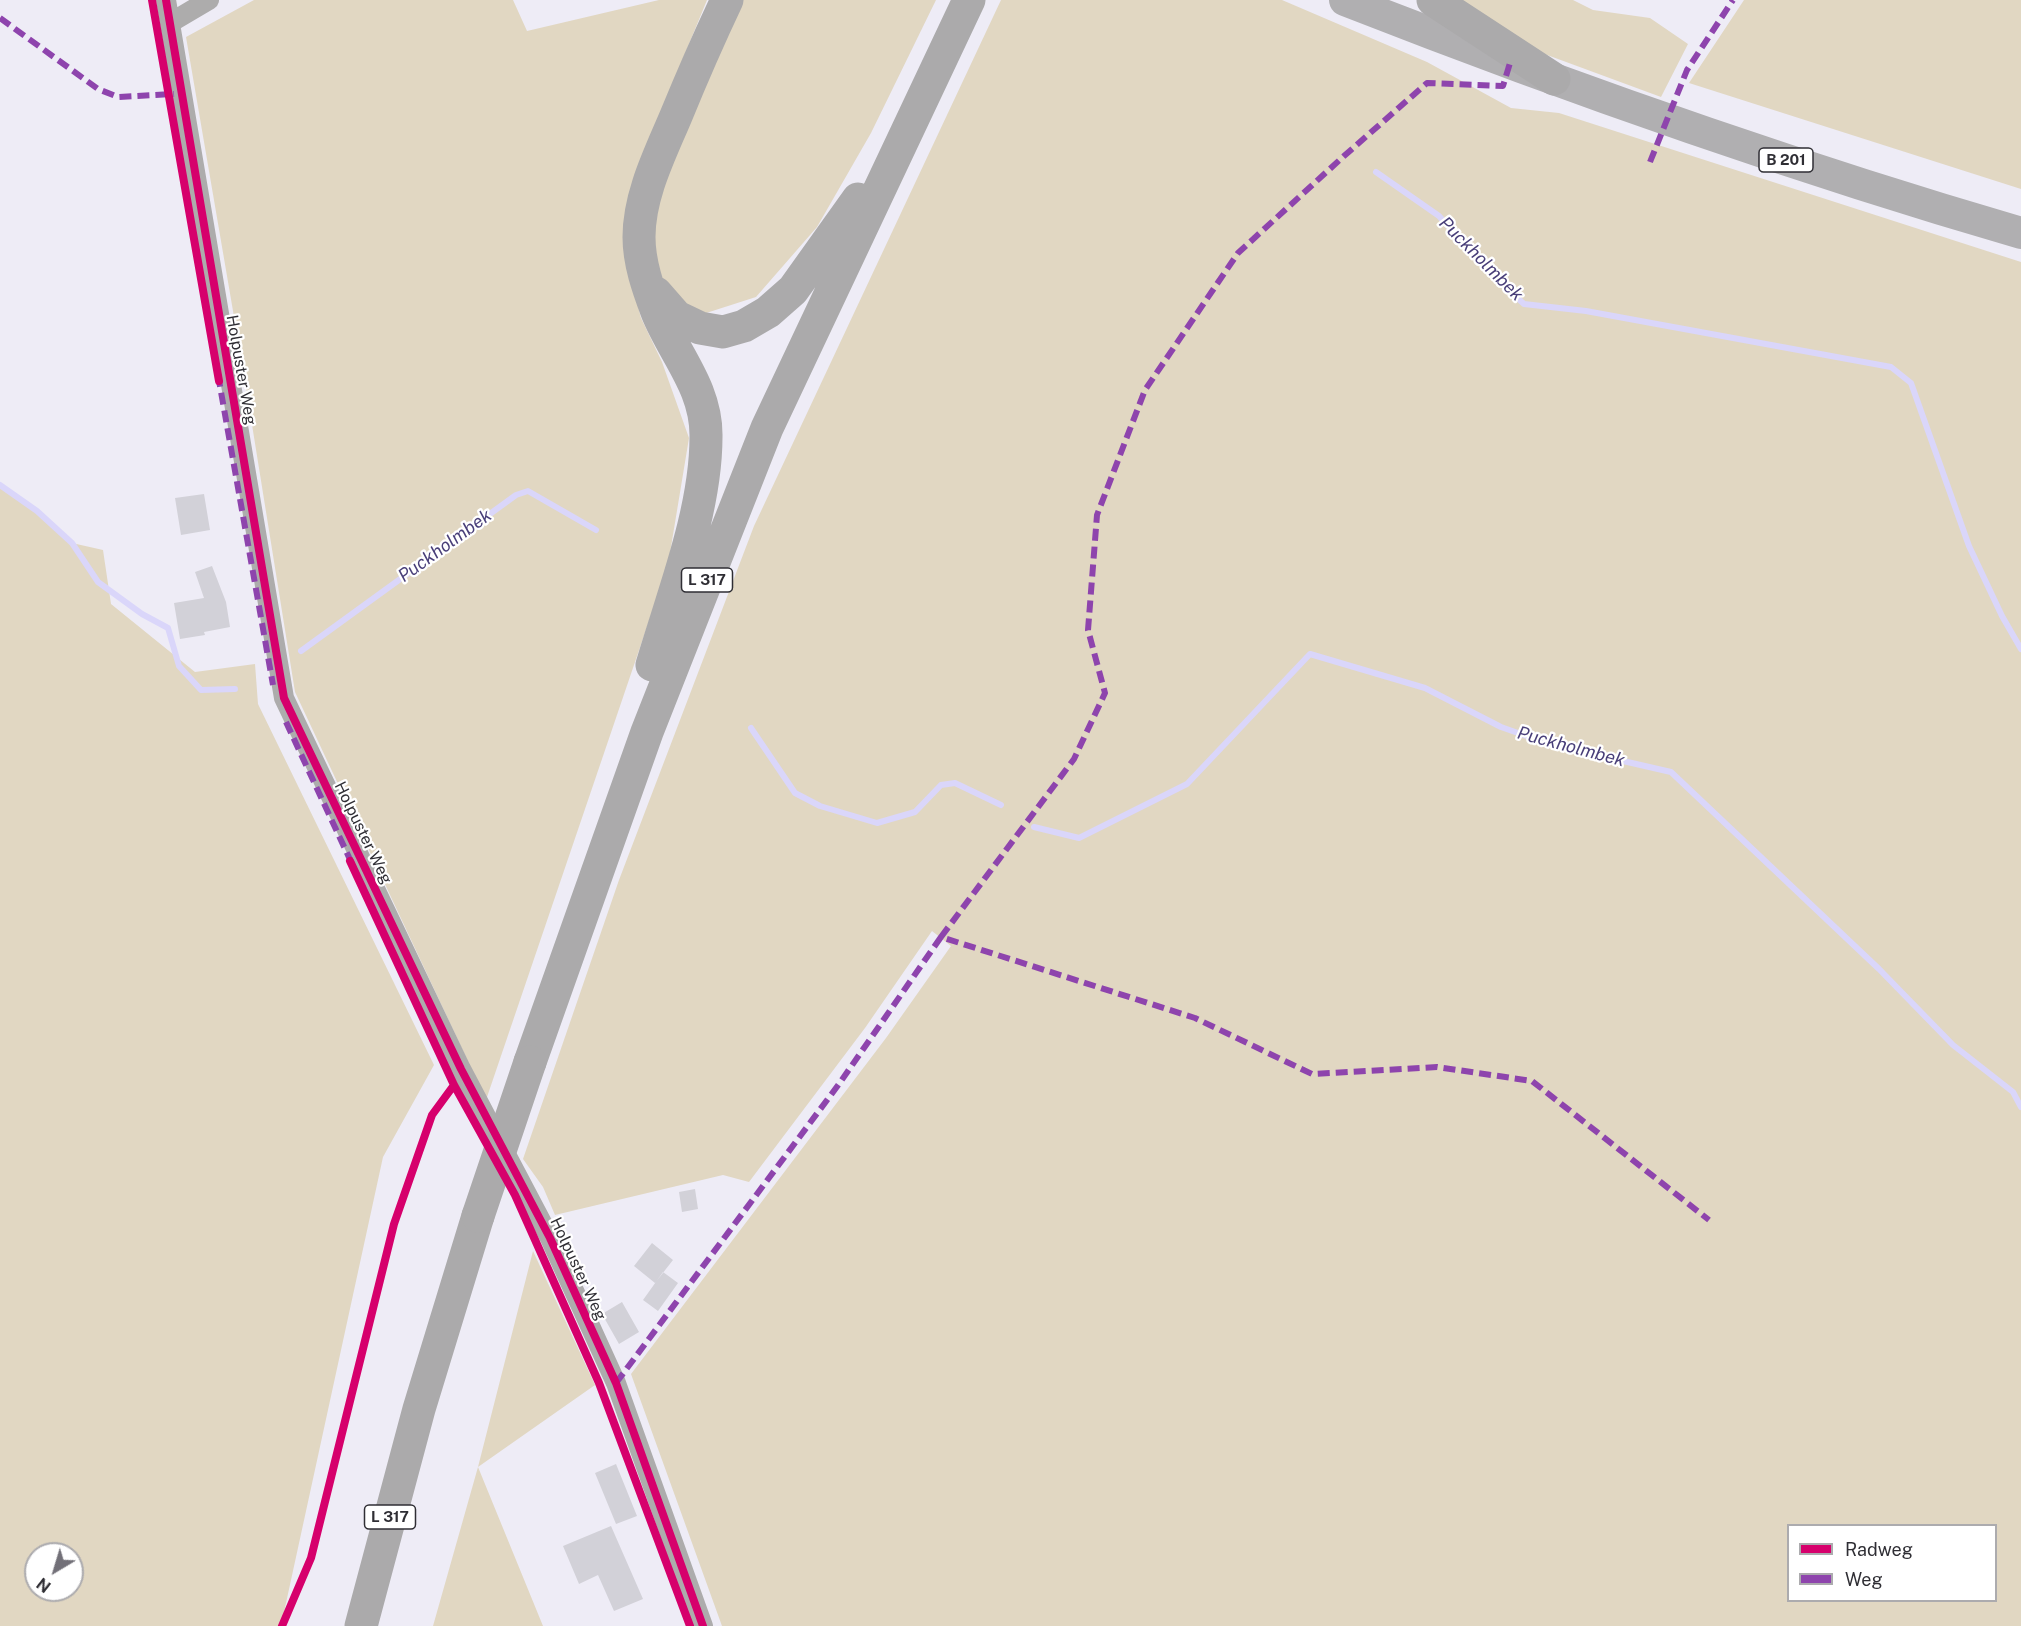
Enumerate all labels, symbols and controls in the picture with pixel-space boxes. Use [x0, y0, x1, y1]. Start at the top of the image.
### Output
road number: B 201 [1759, 148, 1813, 172]
water label: Puckholmbek [1434, 212, 1528, 306]
street label: Holpuster Weg [222, 313, 260, 427]
water label: Puckholmbek [394, 505, 496, 587]
road number: L 317 [682, 568, 732, 592]
water label: Puckholmbek [1515, 722, 1627, 772]
street label: Holpuster Weg [330, 779, 396, 887]
street label: Holpuster Weg [546, 1214, 610, 1324]
road number: L 317 [364, 1505, 416, 1529]
legend [1787, 1524, 1997, 1602]
text: Radweg [1845, 1539, 1913, 1560]
north arrow [24, 1542, 84, 1602]
text: Weg [1845, 1569, 1883, 1590]
text: N [33, 1574, 55, 1596]

